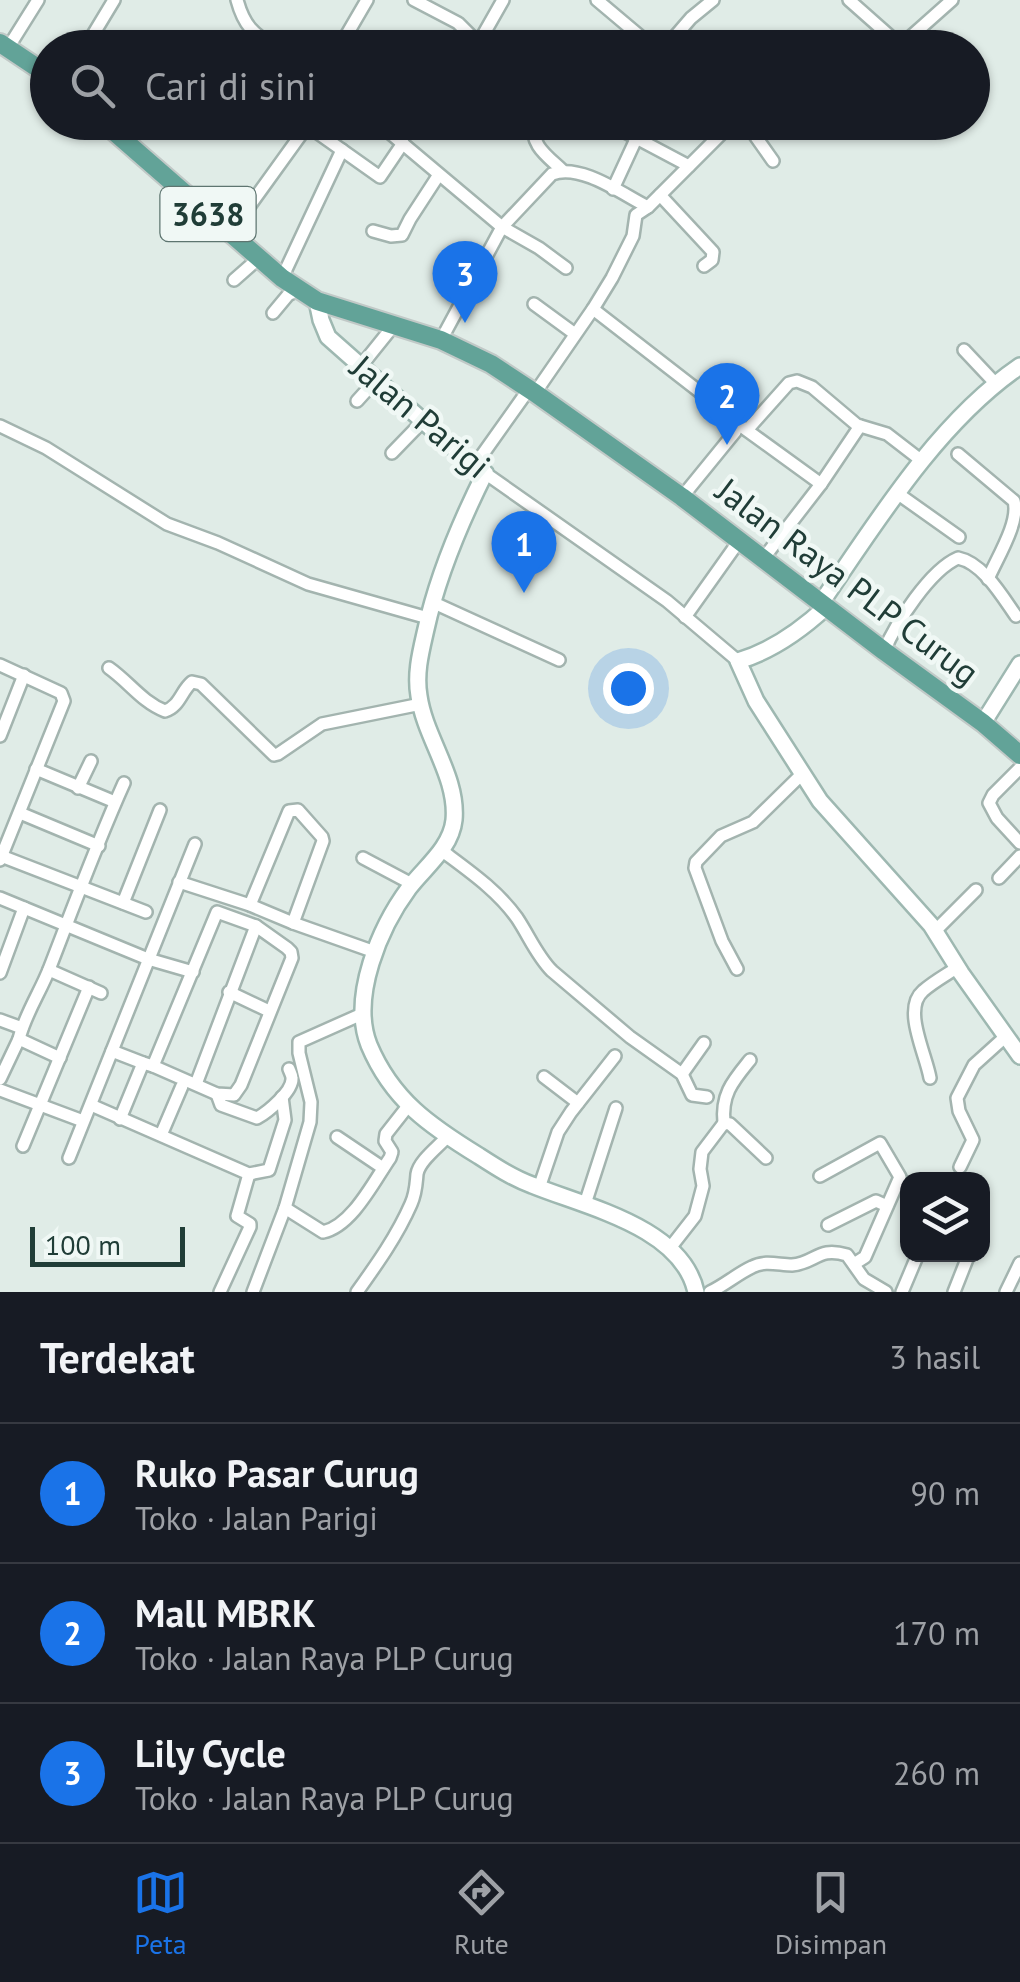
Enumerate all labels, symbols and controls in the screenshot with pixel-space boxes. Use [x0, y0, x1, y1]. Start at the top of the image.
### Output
search box [30, 30, 990, 140]
icon: search [65, 58, 120, 113]
text: Cari di sini [145, 61, 316, 110]
road number: 3638 [160, 187, 256, 241]
pin: 3 [432, 240, 498, 323]
street label: Jalan Parigi [340, 343, 500, 488]
pin: 2 [694, 362, 760, 445]
street label: Jalan Raya PLP Curug [706, 466, 989, 695]
pin: 1 [492, 510, 556, 593]
your location [603, 663, 654, 714]
map controls [900, 1172, 990, 1262]
button: layers [900, 1172, 990, 1262]
scale bar [30, 1222, 185, 1266]
text: 100 m [45, 1226, 121, 1263]
text: Terdekat [40, 1330, 195, 1385]
text: 3 hasil [889, 1336, 980, 1378]
text: Ruko Pasar Curug [135, 1448, 419, 1497]
text: 1 [63, 1472, 82, 1514]
text: 90 m [911, 1472, 980, 1514]
text: Toko · Jalan Parigi [135, 1497, 378, 1539]
text: Mall MBRK [135, 1588, 316, 1637]
text: 2 [63, 1612, 82, 1654]
text: 170 m [893, 1612, 980, 1654]
text: Toko · Jalan Raya PLP Curug [135, 1637, 514, 1679]
text: Lily Cycle [135, 1728, 286, 1777]
text: 3 [63, 1752, 82, 1794]
text: 260 m [893, 1752, 980, 1794]
text: Toko · Jalan Raya PLP Curug [135, 1777, 514, 1819]
tab: Peta [133, 1865, 188, 1962]
tab: Rute [454, 1865, 509, 1962]
tab: Disimpan [775, 1865, 887, 1962]

